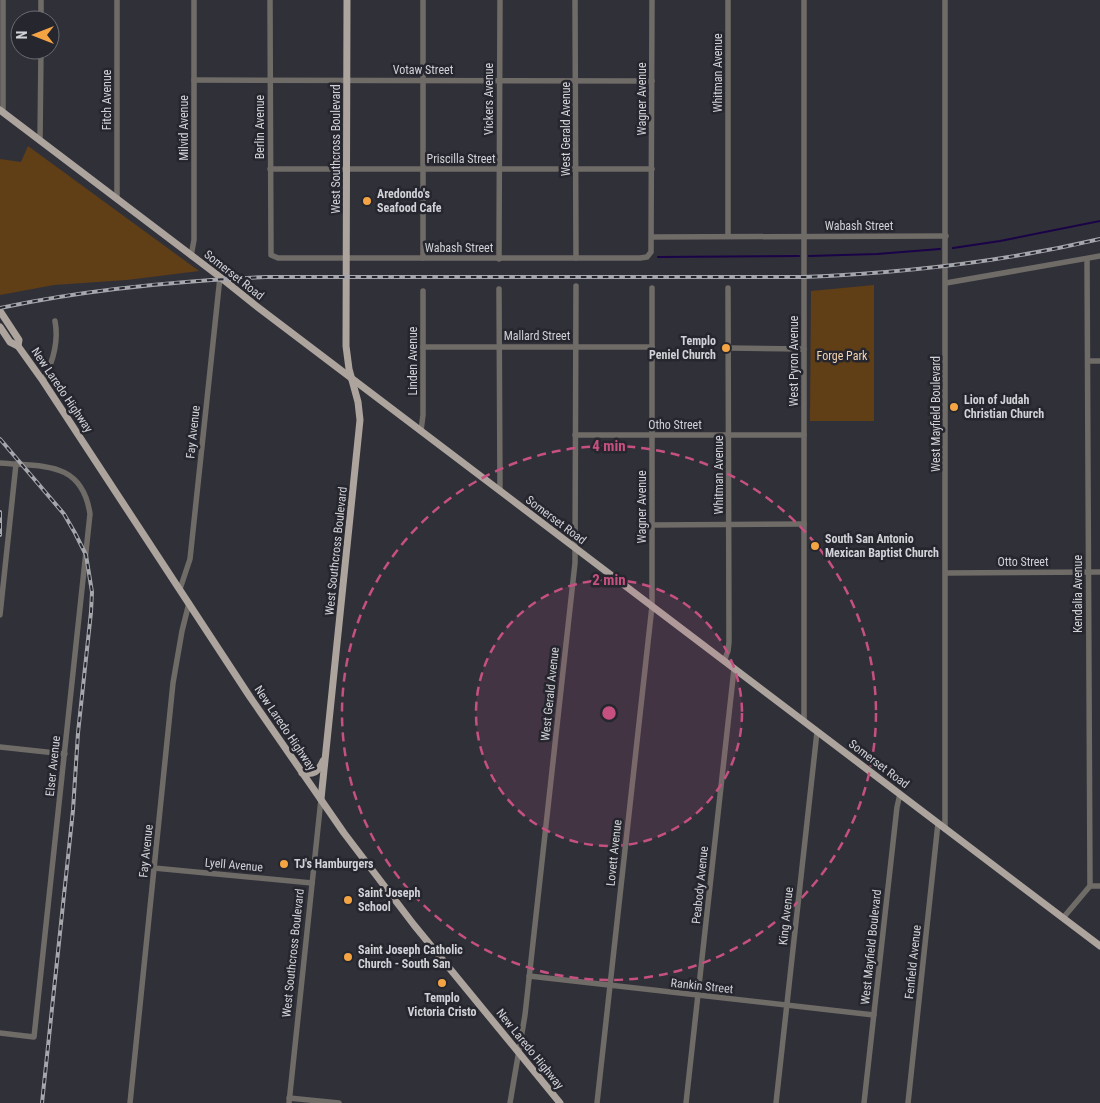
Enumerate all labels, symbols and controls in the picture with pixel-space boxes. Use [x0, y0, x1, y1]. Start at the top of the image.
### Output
north arrow [10, 10, 60, 60]
text: N [14, 31, 30, 39]
street label: Whitman Avenue [711, 33, 725, 113]
street label: Vickers Avenue [482, 62, 496, 135]
street label: Wagner Avenue [635, 62, 649, 136]
street label: Votaw Street [393, 63, 454, 77]
street label: Fitch Avenue [100, 69, 114, 130]
street label: West Gerald Avenue [559, 82, 573, 176]
street label: West Southcross Boulevard [329, 84, 343, 214]
street label: Berlin Avenue [253, 94, 267, 159]
street label: Milvid Avenue [177, 95, 191, 161]
street label: Priscilla Street [427, 152, 496, 166]
place label: Aredondo's Seafood Cafe [377, 187, 442, 215]
marker: Aredondo's Seafood Cafe [361, 195, 373, 207]
street label: Wabash Street [825, 219, 894, 233]
street label: Wabash Street [425, 241, 494, 255]
street label: Somerset Road [201, 247, 267, 303]
street label: West Pyron Avenue [787, 315, 801, 406]
street label: Linden Avenue [406, 326, 420, 395]
street label: Mallard Street [504, 329, 571, 343]
place label: Templo Peniel Church [649, 334, 716, 362]
marker: Templo Peniel Church [720, 342, 732, 354]
street label: New Laredo Highway [28, 345, 96, 435]
park label: Forge Park [817, 349, 868, 363]
street label: West Mayfield Boulevard [929, 356, 943, 472]
place label: Lion of Judah Christian Church [964, 393, 1044, 421]
marker: Lion of Judah Christian Church [948, 401, 960, 413]
street label: Fay Avenue [183, 404, 203, 459]
street label: Otho Street [648, 418, 702, 432]
street label: Whitman Avenue [712, 435, 726, 515]
text: 4 min [592, 437, 626, 455]
street label: Wagner Avenue [635, 470, 649, 544]
street label: West Southcross Boulevard [322, 486, 350, 616]
street label: Somerset Road [523, 493, 589, 547]
place label: South San Antonio Mexican Baptist Church [825, 532, 939, 560]
marker: South San Antonio Mexican Baptist Church [809, 540, 821, 552]
street label: Otto Street [997, 555, 1049, 569]
street label: Kendalia Avenue [1071, 555, 1085, 633]
text: 2 min [592, 571, 626, 589]
street label: West Gerald Avenue [538, 646, 562, 742]
street label: New Laredo Highway [251, 683, 319, 773]
centre of rings [600, 704, 618, 722]
street label: Elser Avenue [43, 735, 63, 797]
street label: Somerset Road [846, 737, 912, 791]
street label: Lovett Avenue [604, 819, 624, 887]
street label: Fay Avenue [136, 823, 156, 878]
street label: Peabody Avenue [689, 845, 711, 925]
street label: Lyell Avenue [204, 855, 264, 875]
place label: TJ's Hamburgers [294, 857, 374, 871]
marker: TJ's Hamburgers [278, 858, 290, 870]
place label: Saint Joseph School [358, 886, 420, 914]
street label: King Avenue [776, 886, 796, 946]
street label: West Southcross Boulevard [279, 888, 307, 1018]
street label: West Mayfield Boulevard [858, 889, 884, 1005]
marker: Saint Joseph School [342, 894, 354, 906]
street label: Fenfield Avenue [902, 924, 924, 1000]
place label: Saint Joseph Catholic Church - South San [358, 943, 463, 971]
marker: Saint Joseph Catholic Church - South San [342, 951, 354, 963]
street label: Rankin Street [670, 976, 734, 996]
marker: Templo Victoria Cristo [436, 977, 448, 989]
place label: Templo Victoria Cristo [407, 991, 477, 1019]
street label: New Laredo Highway [493, 1006, 567, 1092]

